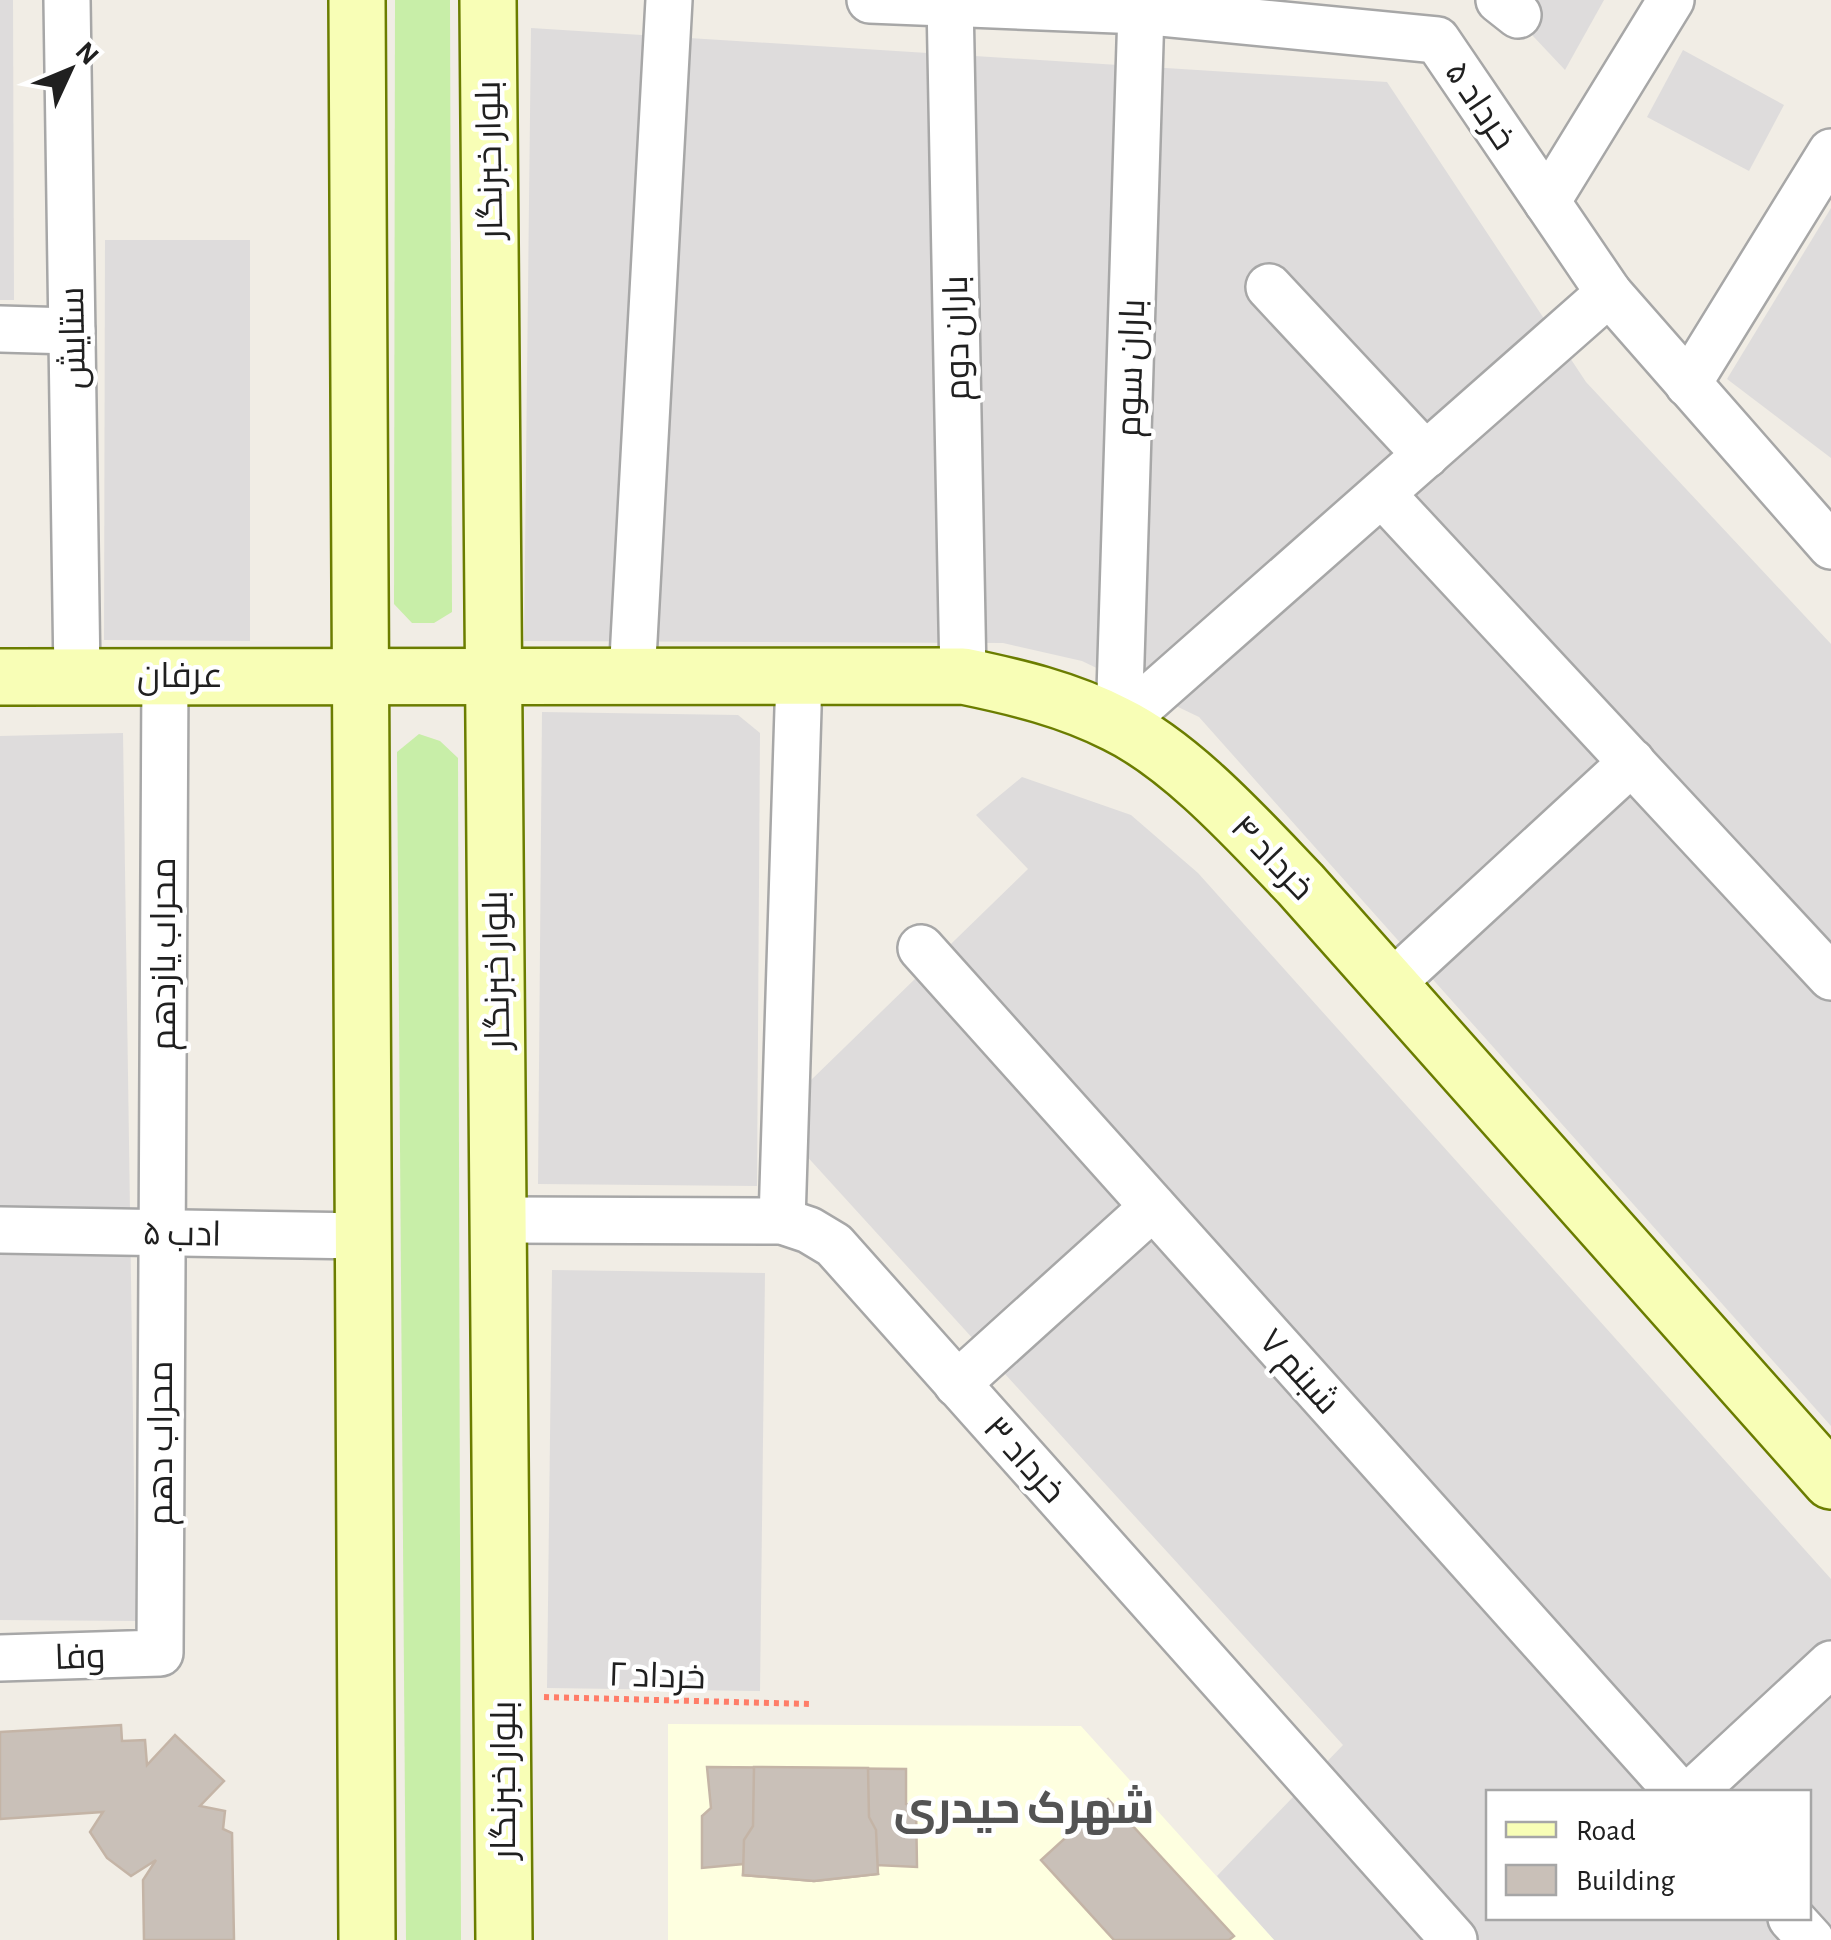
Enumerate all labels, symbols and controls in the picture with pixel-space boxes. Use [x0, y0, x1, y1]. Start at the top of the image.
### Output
north arrow [20, 20, 120, 120]
text: N [70, 37, 103, 71]
street label: خرداد ۵ [1437, 55, 1522, 157]
street label: بلوار خبرنگار [472, 80, 510, 242]
street label: باران دوم [939, 275, 981, 401]
street label: ستایش [55, 286, 94, 390]
street label: باران سوم [1112, 298, 1156, 438]
street label: عرفان [137, 659, 223, 696]
street label: خرداد ۴ [1223, 809, 1320, 908]
street label: محراب یازدهم [147, 857, 187, 1051]
street label: بلوار خبرنگار [479, 890, 517, 1052]
street label: ادب ۵ [142, 1216, 222, 1253]
street label: شبنم ۷ [1249, 1323, 1345, 1424]
street label: محراب دهم [144, 1361, 184, 1525]
street label: خرداد ۳ [976, 1410, 1071, 1511]
street label: وفا [54, 1639, 106, 1677]
street label: خرداد ۲ [608, 1657, 706, 1697]
street label: بلوار خبرنگار [487, 1701, 523, 1861]
district label: شهرک حیدری [894, 1785, 1154, 1835]
legend [1486, 1790, 1811, 1920]
text: Road [1576, 1816, 1636, 1846]
text: Building [1576, 1866, 1675, 1896]

